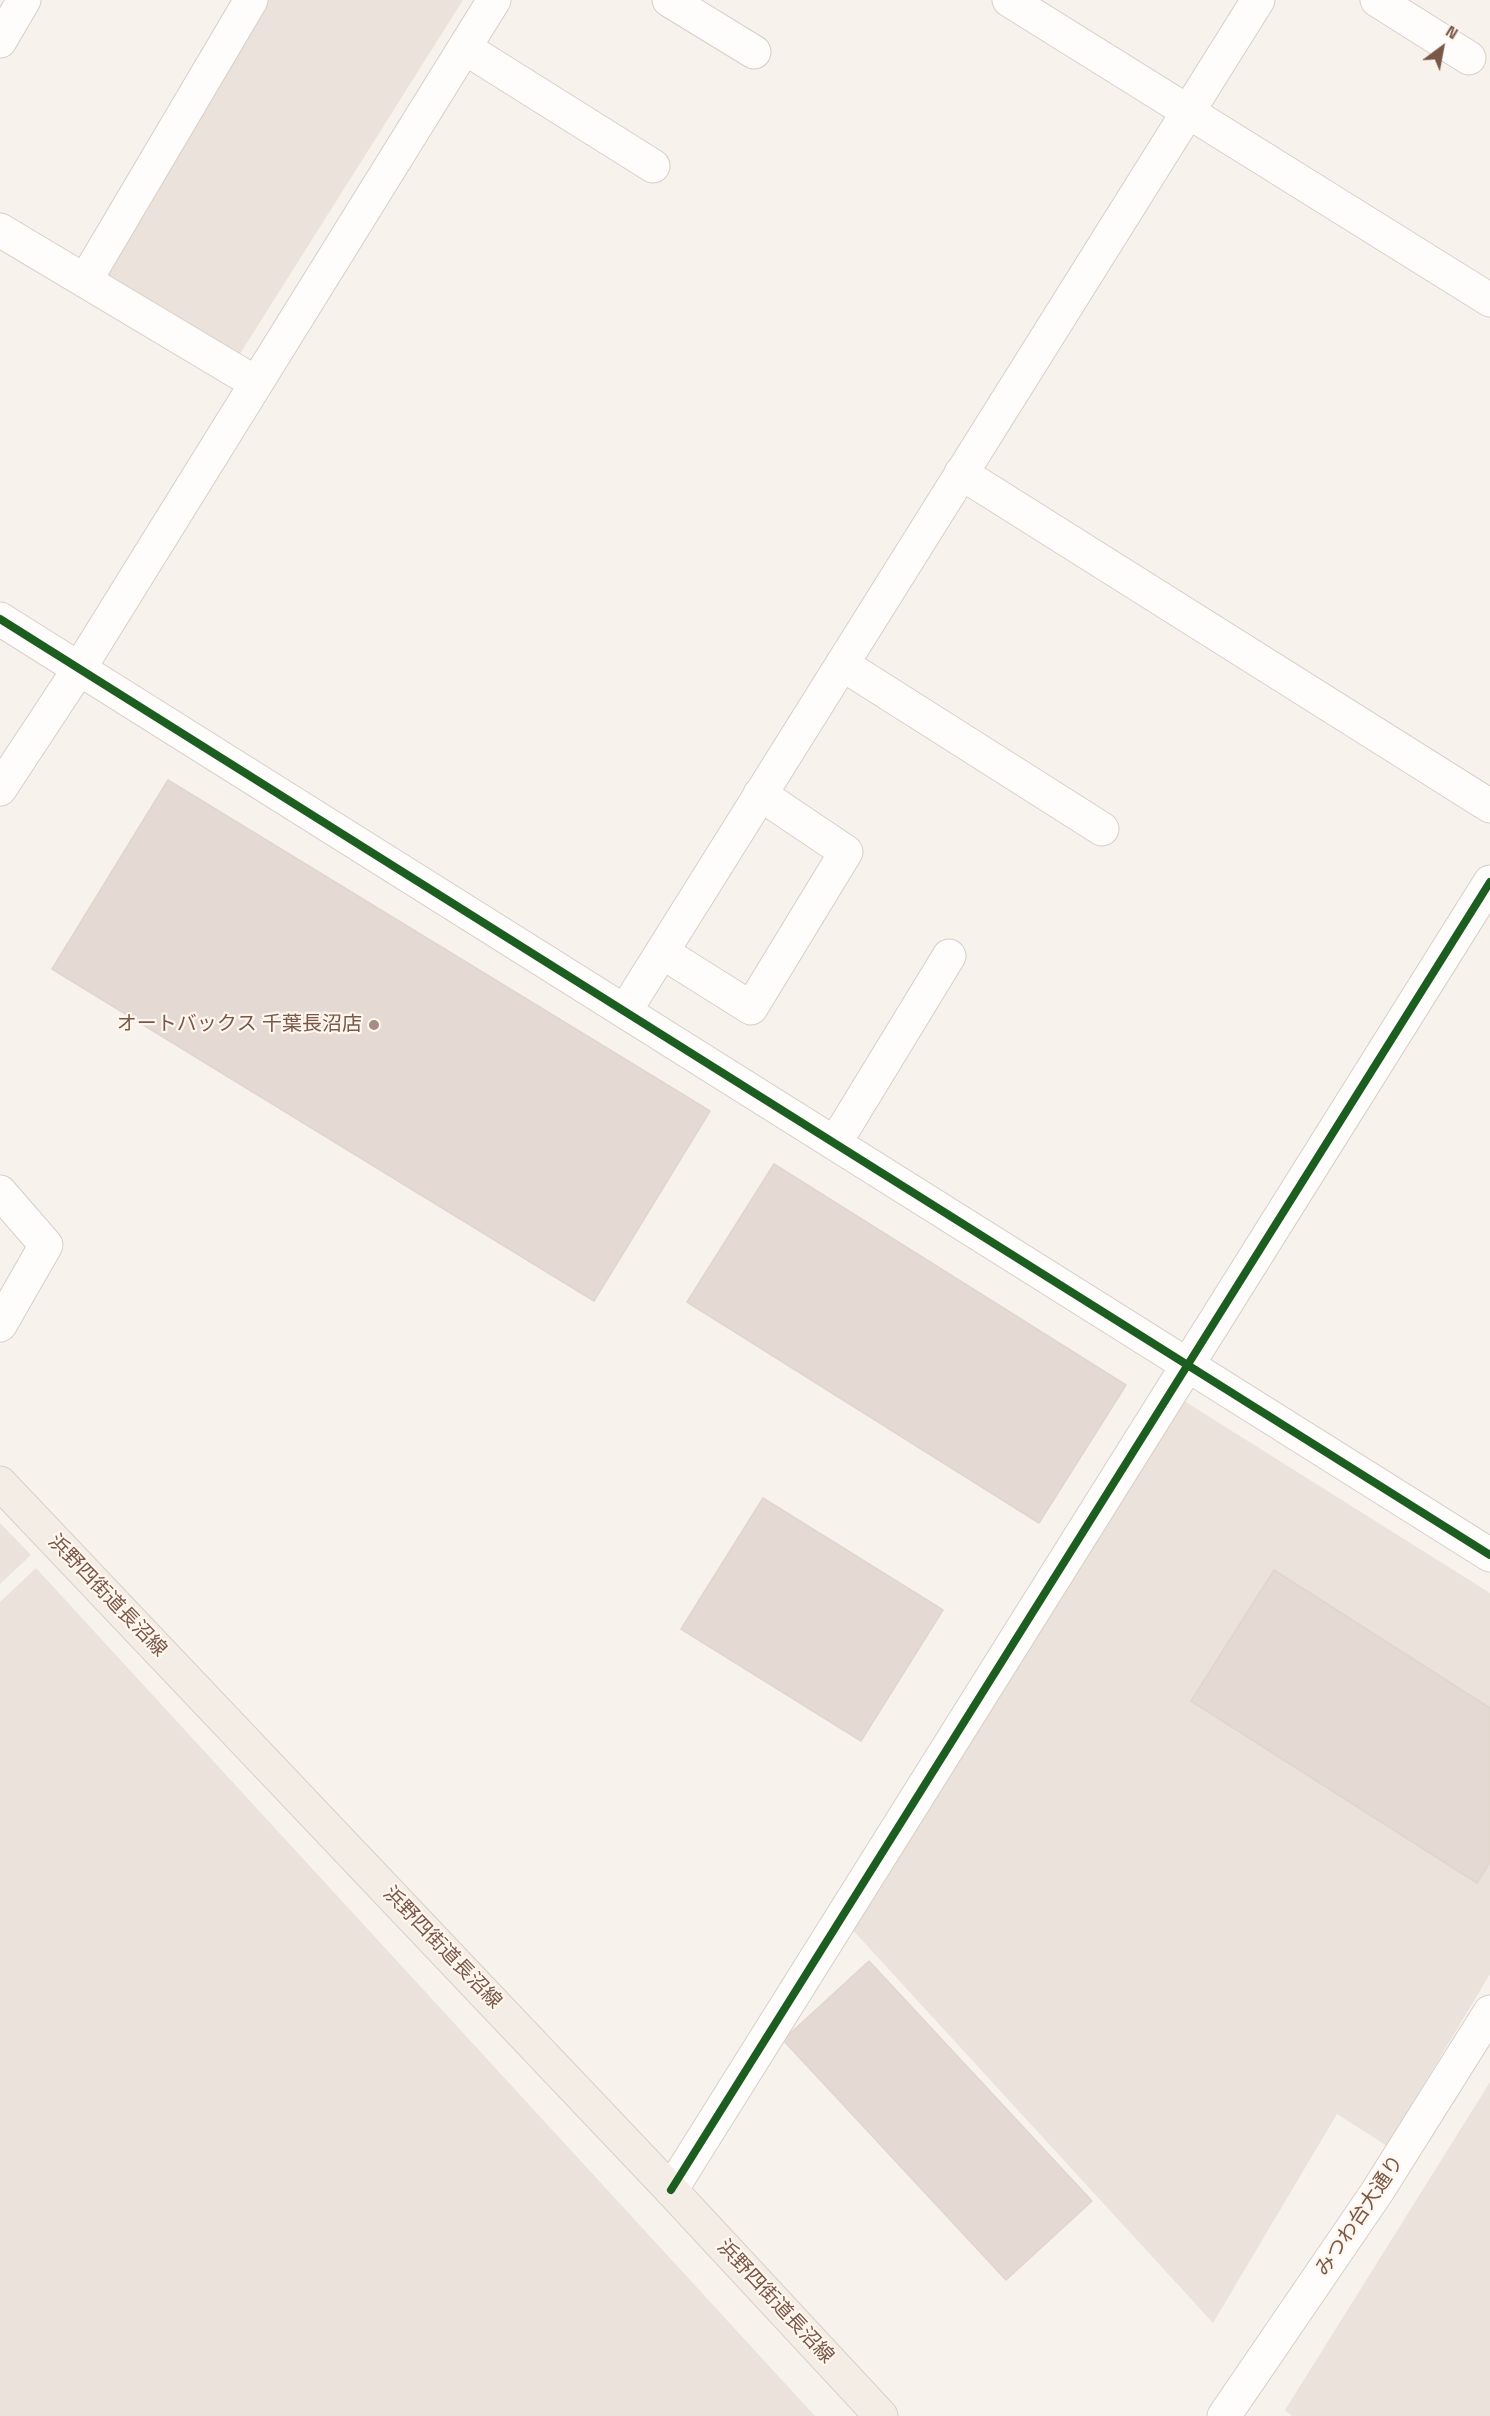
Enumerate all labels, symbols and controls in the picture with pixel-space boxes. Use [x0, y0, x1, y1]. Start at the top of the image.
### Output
north arrow [1412, 18, 1472, 78]
text: N [1442, 21, 1462, 44]
place label: オートバックス 千葉長沼店 [117, 1013, 362, 1037]
marker: オートバックス 千葉長沼店 [367, 1018, 381, 1032]
street label: 浜野四街道長沼線 [43, 1530, 171, 1662]
street label: 浜野四街道長沼線 [378, 1882, 506, 2014]
street label: みつわ台大通り [1311, 2151, 1409, 2281]
street label: 浜野四街道長沼線 [712, 2235, 838, 2369]

